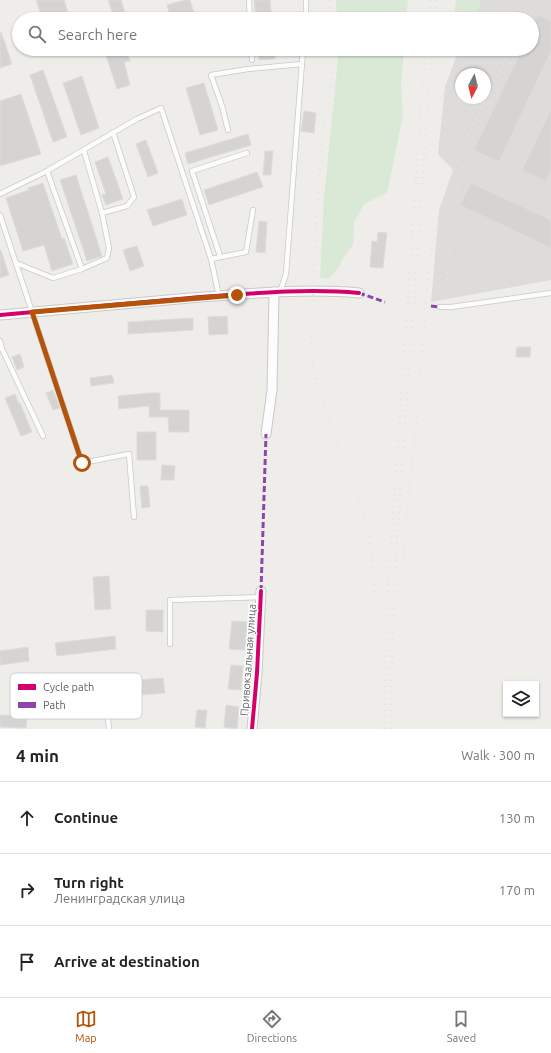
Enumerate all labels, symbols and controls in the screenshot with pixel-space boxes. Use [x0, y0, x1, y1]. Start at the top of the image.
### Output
search box [12, 12, 539, 56]
icon: search [26, 23, 48, 45]
text: Search here [58, 26, 137, 43]
north arrow [455, 68, 491, 104]
route end [228, 286, 246, 304]
route start [73, 454, 91, 472]
street label: Привокзальная улица [238, 604, 258, 716]
legend [10, 673, 142, 719]
text: Cycle path [43, 681, 94, 693]
map controls [503, 681, 539, 717]
button: layers [503, 681, 539, 717]
text: Path [43, 699, 66, 711]
text: 4 min [16, 746, 59, 765]
text: Walk · 300 m [461, 748, 535, 762]
icon: ahead [16, 807, 38, 829]
text: Continue [54, 809, 118, 826]
text: 130 m [499, 811, 535, 825]
text: Turn right [54, 874, 124, 891]
icon: right [16, 879, 38, 901]
text: 170 m [499, 883, 535, 897]
text: Ленинградская улица [54, 891, 185, 905]
icon: arrive [16, 951, 38, 973]
text: Arrive at destination [54, 953, 200, 970]
tab: Map [75, 1008, 97, 1044]
tab: Directions [247, 1008, 297, 1044]
tab: Saved [447, 1008, 476, 1044]

